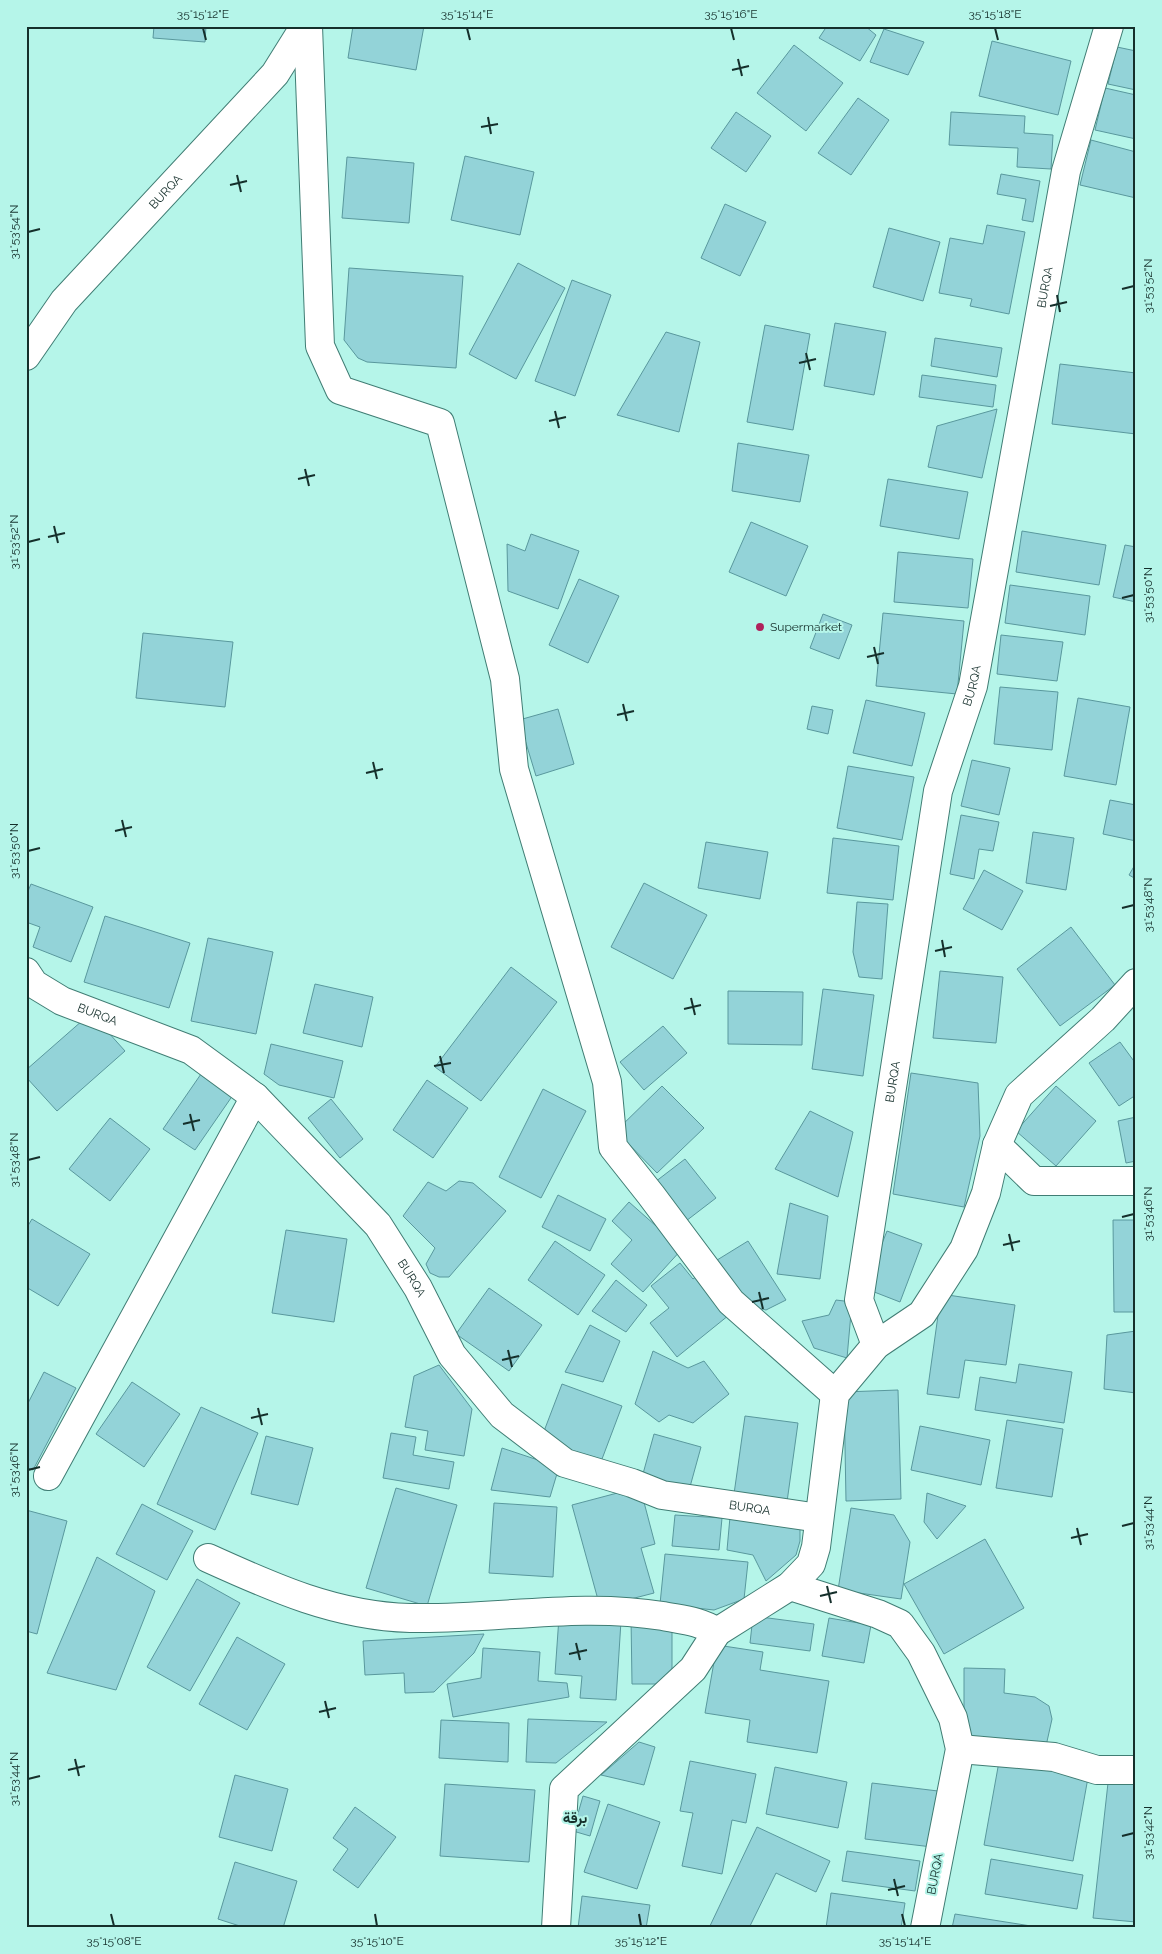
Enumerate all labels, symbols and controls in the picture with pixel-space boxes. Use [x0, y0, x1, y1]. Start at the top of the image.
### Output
text: 35°15'12"E [177, 7, 229, 21]
text: 35°15'14"E [441, 7, 493, 21]
text: 35°15'16"E [704, 7, 758, 21]
text: 35°15'18"E [968, 7, 1022, 21]
street label: BURQA [146, 172, 185, 212]
text: 31°53'54"N [7, 204, 21, 260]
text: 31°53'52"N [1141, 259, 1155, 313]
street label: BURQA [1034, 266, 1056, 309]
text: 31°53'52"N [7, 515, 21, 569]
text: 31°53'50"N [1141, 567, 1155, 623]
place label: Supermarket [770, 620, 842, 634]
marker: Supermarket [754, 621, 766, 633]
street label: BURQA [960, 664, 984, 708]
text: 31°53'50"N [7, 823, 21, 879]
text: 31°53'48"N [1141, 877, 1155, 933]
street label: BURQA [75, 1000, 119, 1028]
street label: BURQA [883, 1060, 903, 1103]
text: 31°53'48"N [7, 1132, 21, 1188]
text: 31°53'46"N [1141, 1186, 1155, 1242]
street label: BURQA [395, 1257, 428, 1299]
text: 31°53'46"N [7, 1442, 21, 1498]
text: 31°53'44"N [1141, 1496, 1155, 1550]
street label: BURQA [728, 1498, 771, 1518]
text: 31°53'44"N [7, 1752, 21, 1806]
text: 31°53'42"N [1141, 1806, 1155, 1860]
district label: برقة [563, 1809, 587, 1827]
street label: BURQA [924, 1852, 946, 1896]
text: 35°15'08"E [86, 1934, 142, 1948]
text: 35°15'10"E [350, 1934, 404, 1948]
text: 35°15'12"E [615, 1934, 667, 1948]
text: 35°15'14"E [879, 1934, 931, 1948]

